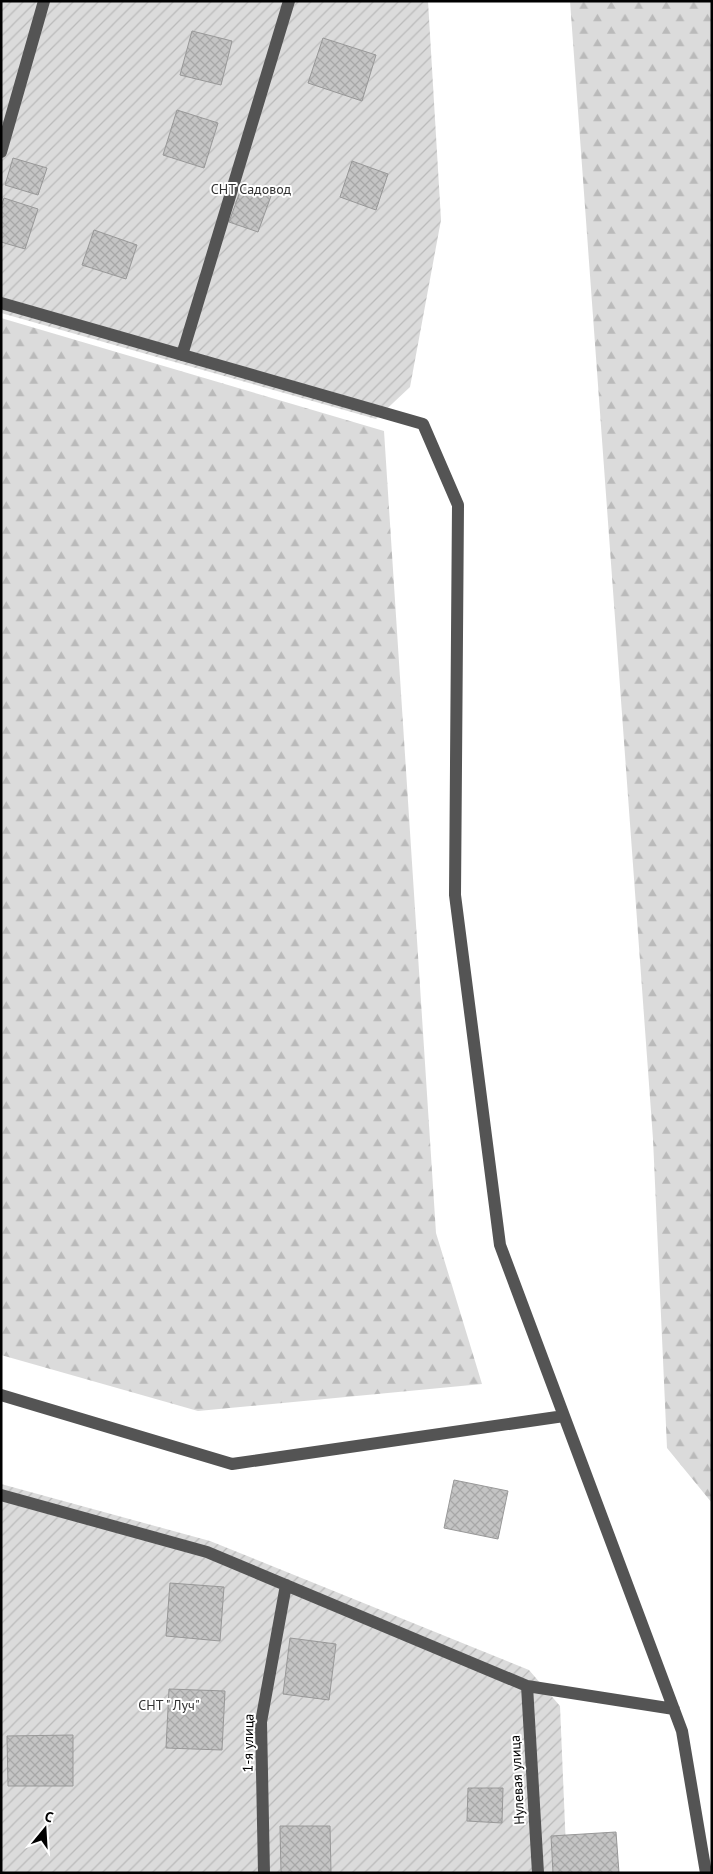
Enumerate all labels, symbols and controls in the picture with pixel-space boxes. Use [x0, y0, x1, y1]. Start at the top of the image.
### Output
park label: СНТ Садовод [211, 180, 292, 198]
park label: СНТ " Луч" [138, 1696, 200, 1714]
street label: 1-я улица [238, 1713, 258, 1773]
street label: Нулевая улица [506, 1735, 528, 1825]
north arrow [20, 1804, 70, 1854]
text: С [43, 1807, 56, 1826]

